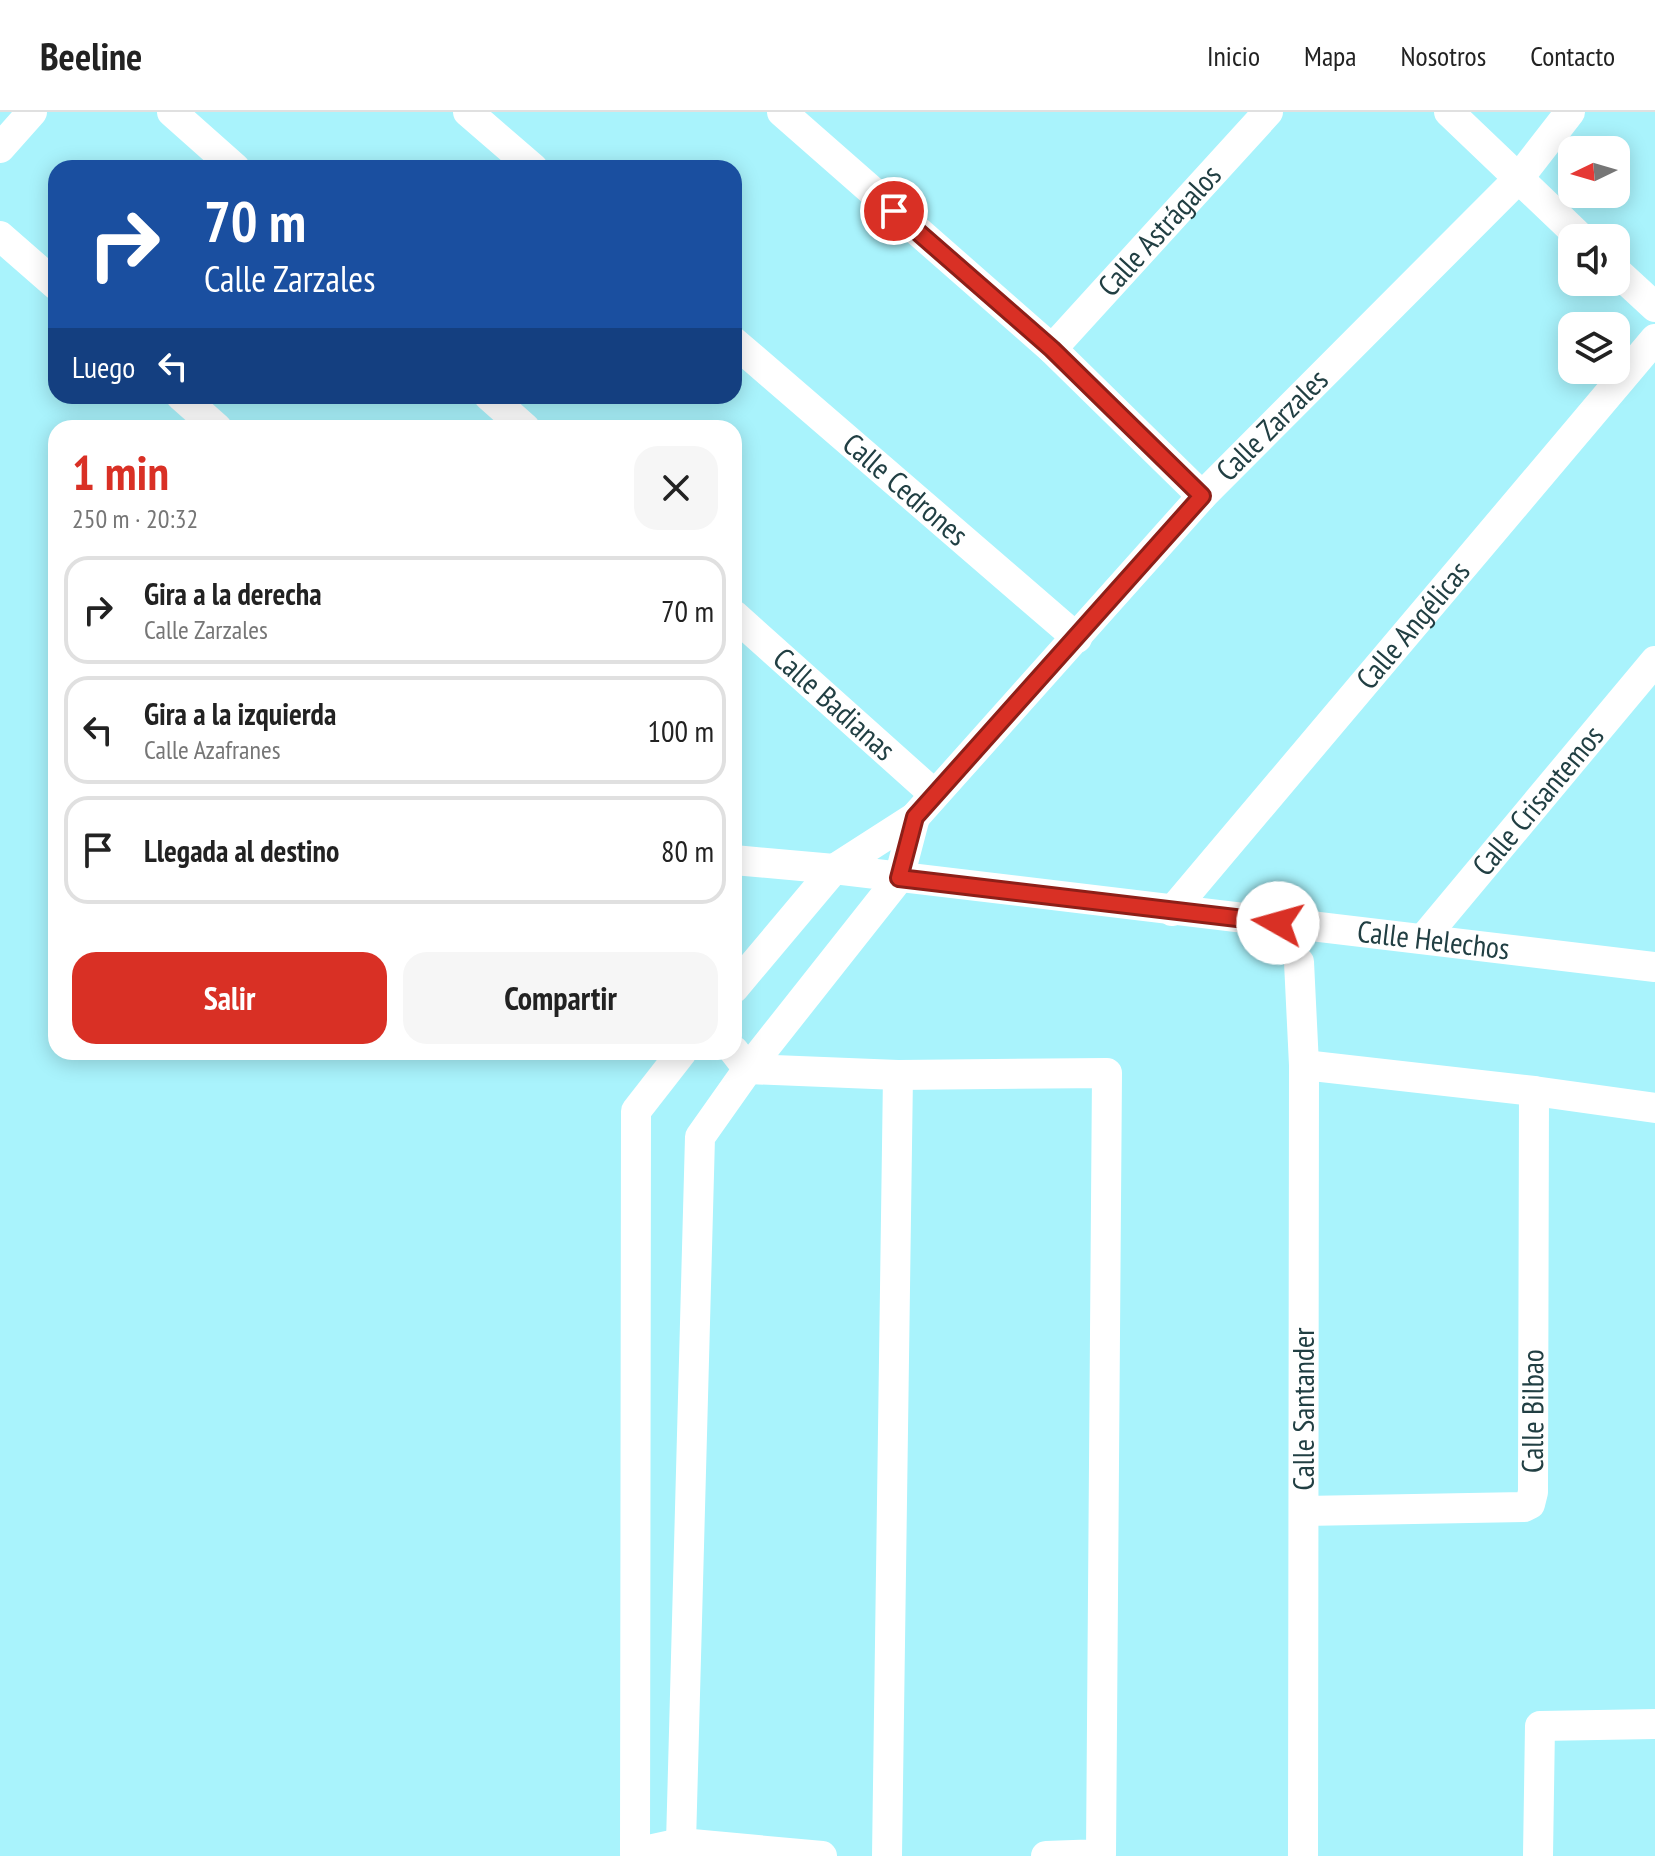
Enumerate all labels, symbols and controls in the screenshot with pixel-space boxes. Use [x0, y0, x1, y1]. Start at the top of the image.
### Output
text: Beeline [40, 31, 142, 80]
text: Inicio [1207, 37, 1260, 74]
text: Mapa [1304, 37, 1356, 74]
text: Nosotros [1400, 37, 1486, 74]
text: Contacto [1530, 37, 1615, 74]
north arrow [1558, 136, 1630, 208]
map controls [1558, 136, 1630, 384]
street label: Calle Astrágalos [1089, 156, 1229, 304]
pin [860, 177, 928, 245]
text: 70 m [204, 185, 306, 257]
icon: arrive [872, 189, 916, 233]
icon: right [72, 192, 176, 296]
button: sound [1558, 224, 1630, 296]
text: Calle Zarzales [204, 255, 375, 302]
button: layers [1558, 312, 1630, 384]
icon: left [151, 344, 195, 388]
text: Luego [72, 347, 135, 386]
street label: Calle Zarzales [1207, 360, 1336, 489]
street label: Calle Cedrones [835, 424, 977, 553]
text: 1 min [72, 441, 169, 503]
button: close [634, 446, 718, 530]
text: 250 m · 20:32 [72, 502, 198, 535]
street label: Calle Angélicas [1347, 552, 1477, 697]
text: Gira a la derecha [144, 574, 322, 613]
icon: right [76, 588, 120, 632]
text: 70 m [661, 591, 714, 630]
text: Calle Zarzales [144, 613, 268, 646]
street label: Calle Badianas [766, 638, 904, 768]
text: Gira a la izquierda [144, 694, 336, 733]
icon: left [76, 708, 120, 752]
text: 100 m [648, 711, 714, 750]
street label: Calle Crisantemos [1463, 716, 1611, 883]
text: Calle Azafranes [144, 733, 280, 766]
icon: arrive [76, 828, 120, 872]
text: Llegada al destino [144, 831, 339, 870]
text: 80 m [661, 831, 714, 870]
position arrow [1236, 881, 1320, 965]
street label: Calle Helechos [1355, 911, 1512, 967]
button: Salir [72, 952, 387, 1044]
button: Compartir [403, 952, 718, 1044]
street label: Calle Santander [1283, 1327, 1322, 1491]
street label: Calle Bilbao [1512, 1349, 1551, 1473]

